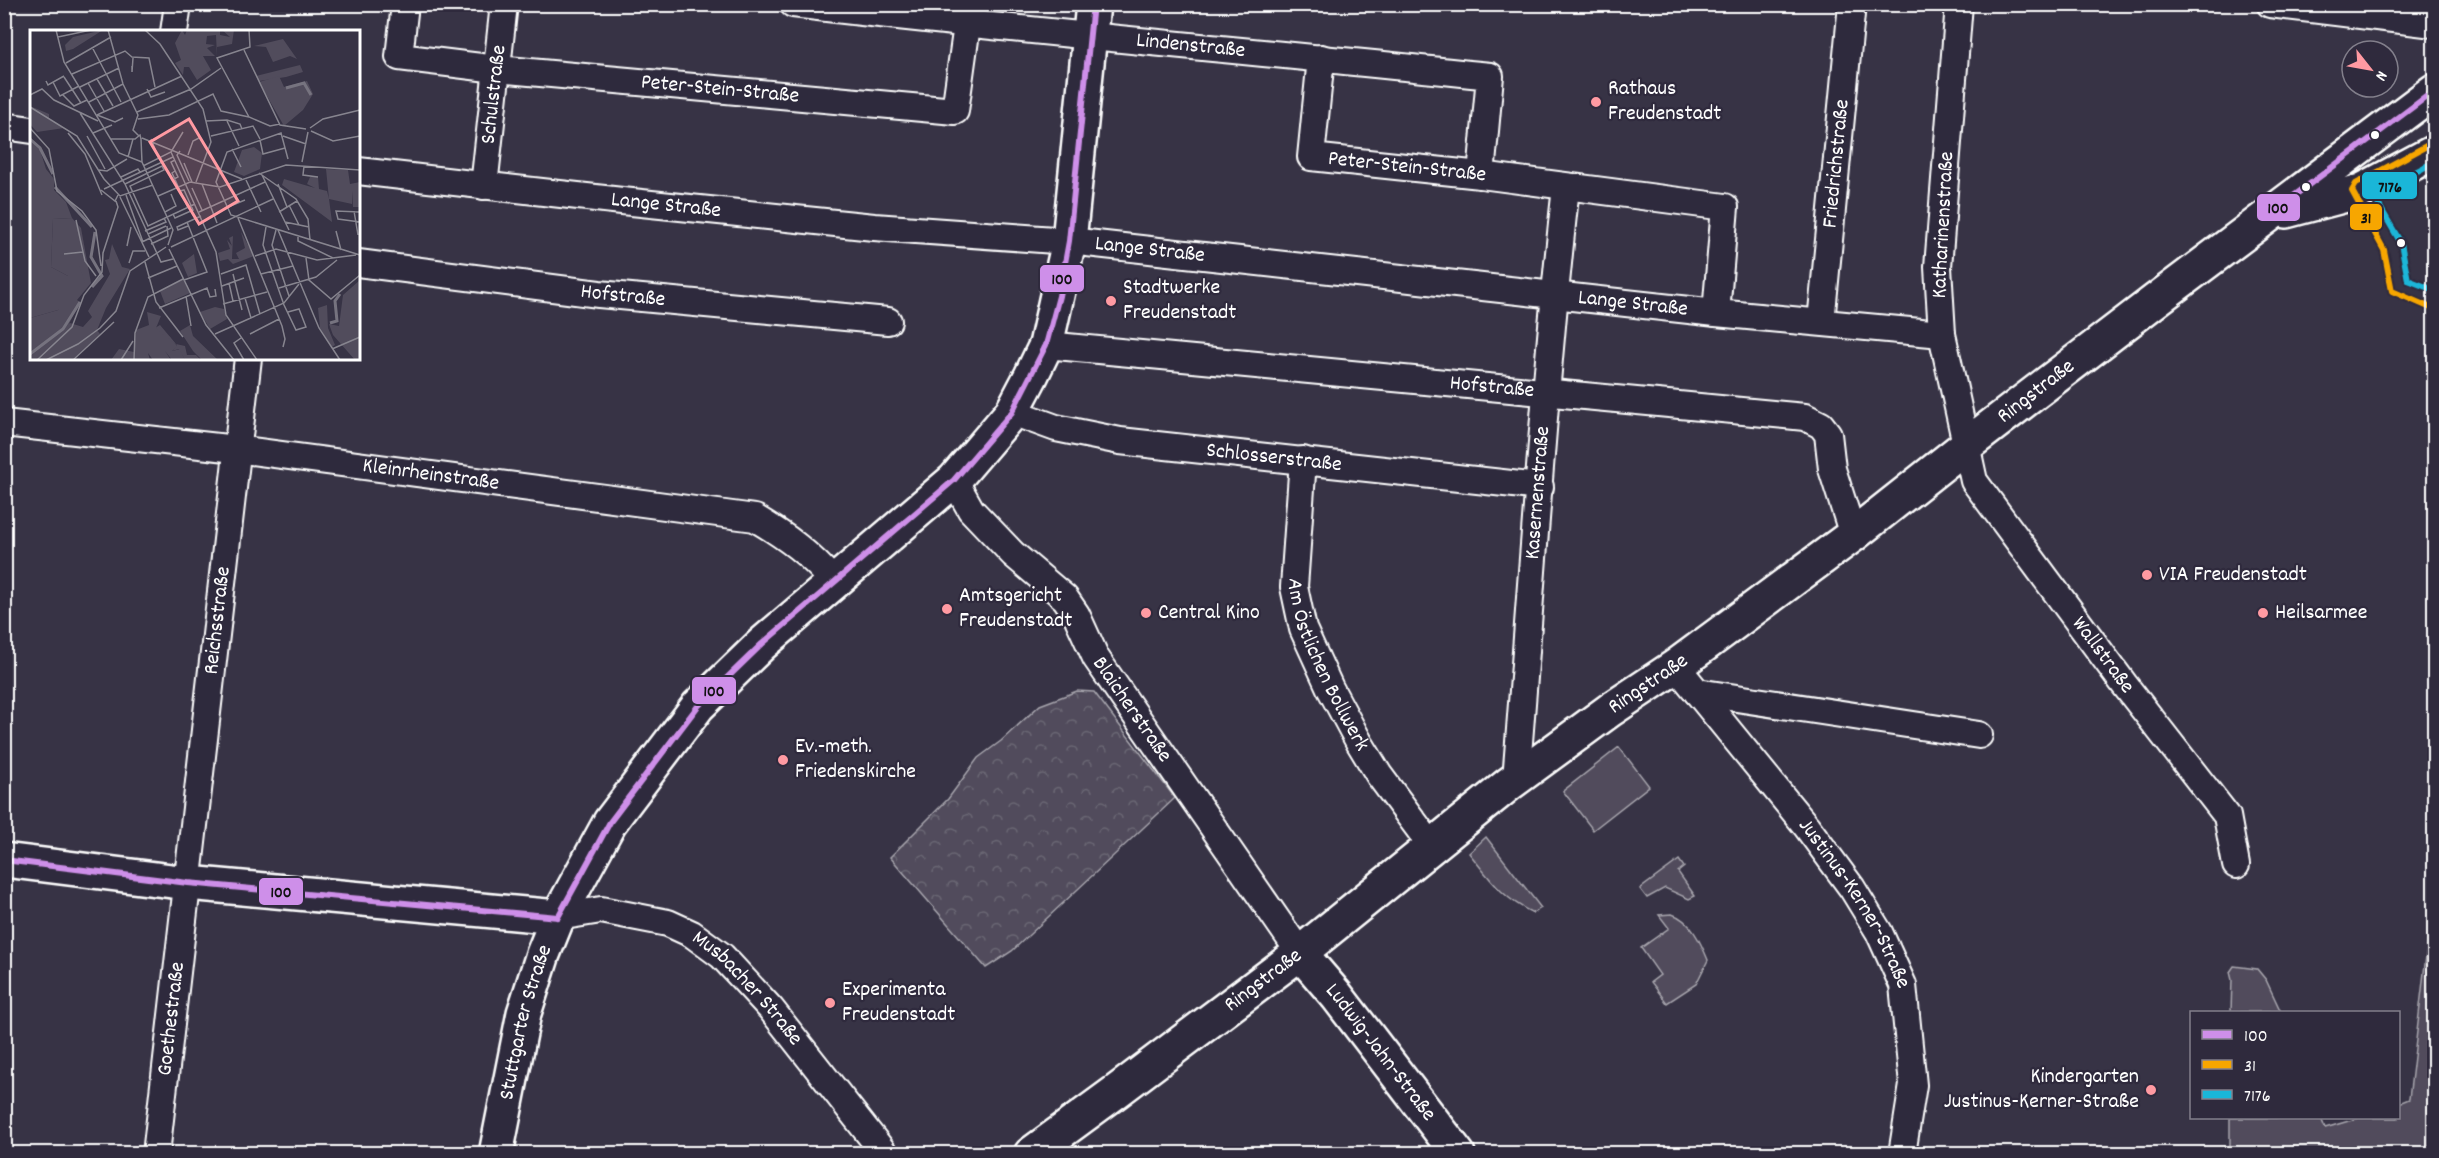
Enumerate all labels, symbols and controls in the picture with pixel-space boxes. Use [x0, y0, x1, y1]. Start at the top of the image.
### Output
street label: Lindenstraße [1135, 25, 1247, 67]
inset map [30, 30, 360, 360]
north arrow [2340, 39, 2400, 99]
street label: Schulstraße [473, 43, 515, 146]
text: N [2369, 66, 2393, 85]
street label: Peter-Stein-Straße [639, 67, 801, 112]
place label: Rathaus Freudenstadt [1608, 74, 1721, 130]
marker: Rathaus Freudenstadt [1589, 95, 1603, 109]
street label: Friedrichstraße [1815, 98, 1858, 230]
unlabelled marker [2369, 129, 2381, 141]
street label: Peter-Stein-Straße [1326, 143, 1488, 191]
street label: Katharinenstraße [1925, 151, 1963, 299]
line badge: 7176 [2361, 171, 2418, 200]
text: 7176 [2378, 177, 2402, 200]
unlabelled marker [2300, 181, 2312, 193]
street label: Lange Straße [609, 184, 723, 227]
line badge: 100 [2256, 193, 2301, 222]
text: 100 [2268, 198, 2288, 221]
line badge: 31 [2349, 203, 2383, 231]
text: 31 [2361, 208, 2371, 231]
street label: Lange Straße [1093, 229, 1207, 272]
unlabelled marker [2395, 237, 2407, 249]
line badge: 100 [1039, 264, 1085, 293]
text: 100 [1052, 269, 1072, 292]
place label: Stadtwerke Freudenstadt [1123, 273, 1236, 329]
street label: Hofstraße [579, 276, 667, 316]
street label: Lange Straße [1576, 282, 1690, 325]
marker: Stadtwerke Freudenstadt [1104, 294, 1118, 308]
street label: Ringstraße [1991, 352, 2082, 432]
street label: Hofstraße [1448, 368, 1536, 407]
street label: Kasernenstraße [1517, 425, 1559, 561]
street label: Schlosserstraße [1205, 435, 1343, 481]
street label: Kleinrheinstraße [361, 450, 501, 499]
place label: VIA Freudenstadt [2159, 560, 2307, 591]
street label: Reichsstraße [196, 565, 239, 676]
marker: VIA Freudenstadt [2140, 568, 2154, 582]
street label: Am Östlichen Bollwerk [1278, 577, 1377, 758]
place label: Amtsgericht Freudenstadt [959, 581, 1072, 637]
place label: Central Kino [1158, 598, 1260, 629]
place label: Heilsarmee [2275, 598, 2367, 629]
marker: Amtsgericht Freudenstadt [940, 602, 954, 616]
marker: Central Kino [1139, 606, 1153, 620]
marker: Heilsarmee [2256, 606, 2270, 620]
street label: Wallstraße [2064, 610, 2142, 701]
street label: Ringstraße [1602, 646, 1695, 722]
street label: Blaicherstraße [1084, 650, 1179, 769]
line badge: 100 [691, 676, 737, 705]
text: 100 [704, 681, 724, 704]
place label: Ev.-meth. Friedenskirche [795, 732, 916, 788]
marker: Ev.-meth. Friedenskirche [776, 753, 790, 767]
street label: Justinus-Kerner-Straße [1790, 812, 1918, 994]
line badge: 100 [258, 877, 304, 906]
text: 100 [271, 882, 291, 905]
street label: Musbacher Straße [685, 923, 810, 1053]
street label: Stuttgarter Straße [492, 940, 561, 1103]
street label: Ringstraße [1218, 941, 1309, 1020]
street label: Goethestraße [150, 960, 194, 1078]
place label: Experimenta Freudenstadt [842, 975, 955, 1031]
street label: Ludwig-Jahn-Straße [1317, 977, 1443, 1128]
marker: Experimenta Freudenstadt [823, 996, 837, 1010]
legend [2190, 1011, 2400, 1119]
text: 100 [2244, 1025, 2268, 1050]
text: 31 [2244, 1055, 2256, 1080]
place label: Kindergarten Justinus-Kerner-Straße [1944, 1062, 2139, 1118]
marker: Kindergarten Justinus-Kerner-Straße [2144, 1083, 2158, 1097]
text: 7176 [2244, 1085, 2271, 1110]

